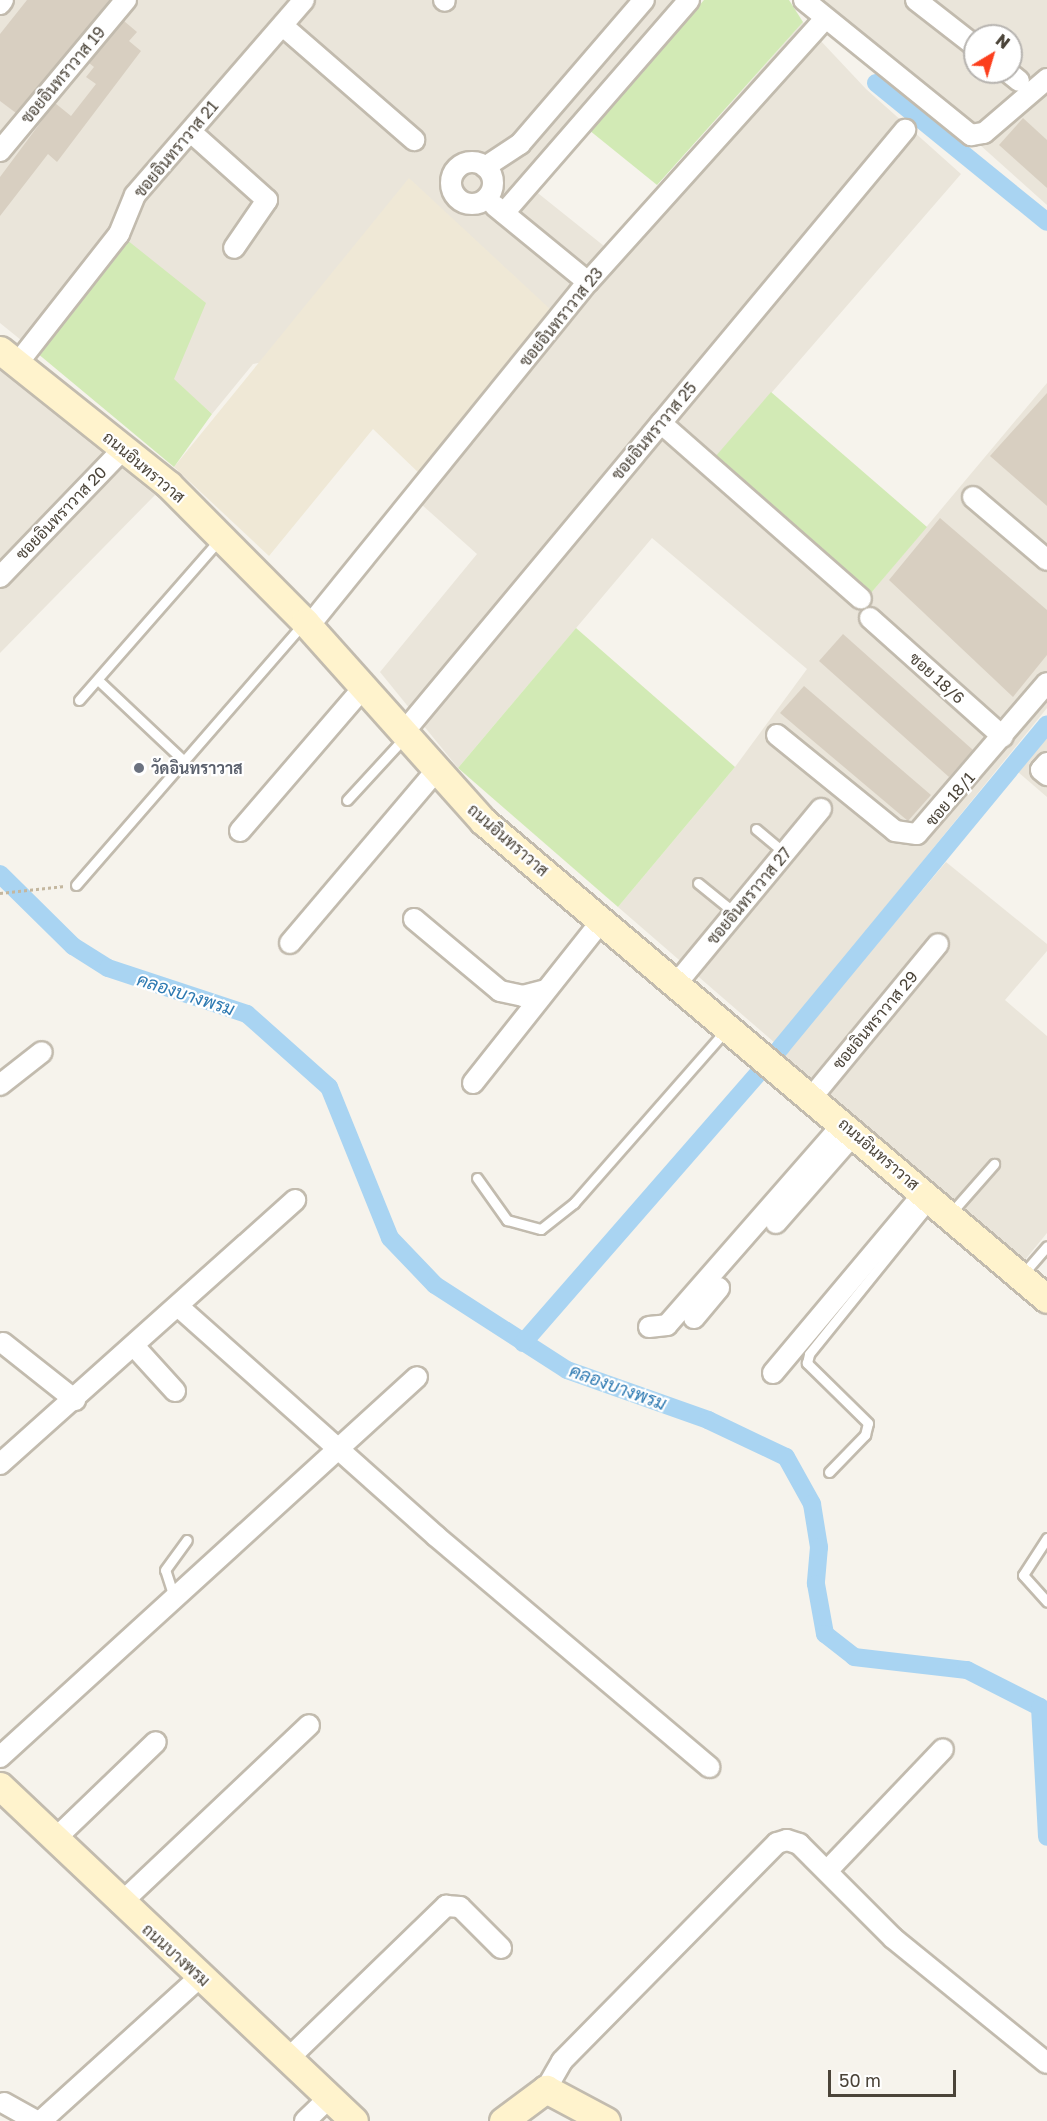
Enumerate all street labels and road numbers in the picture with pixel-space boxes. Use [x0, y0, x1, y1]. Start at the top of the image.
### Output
street label: ซอยอินทราวาส 19 [17, 23, 109, 127]
street label: ซอยอินทราวาส 21 [130, 97, 222, 201]
street label: ซอยอินทราวาส 23 [515, 264, 607, 370]
street label: ซอยอินทราวาส 25 [608, 378, 700, 484]
street label: ถนนอินทราวาส [99, 427, 189, 507]
street label: ซอยอินทราวาส 20 [12, 462, 110, 564]
street label: ซอย 18/6 [906, 648, 968, 708]
street label: ซอย 18/1 [921, 768, 979, 830]
street label: ถนนอินทราวาส [464, 800, 552, 880]
street label: ซอยอินทราวาส 27 [703, 843, 795, 949]
street label: ซอยอินทราวาส 29 [828, 967, 922, 1073]
street label: ถนนอินทราวาส [835, 1114, 923, 1194]
street label: ถนนบางพรม [138, 1920, 214, 1990]

